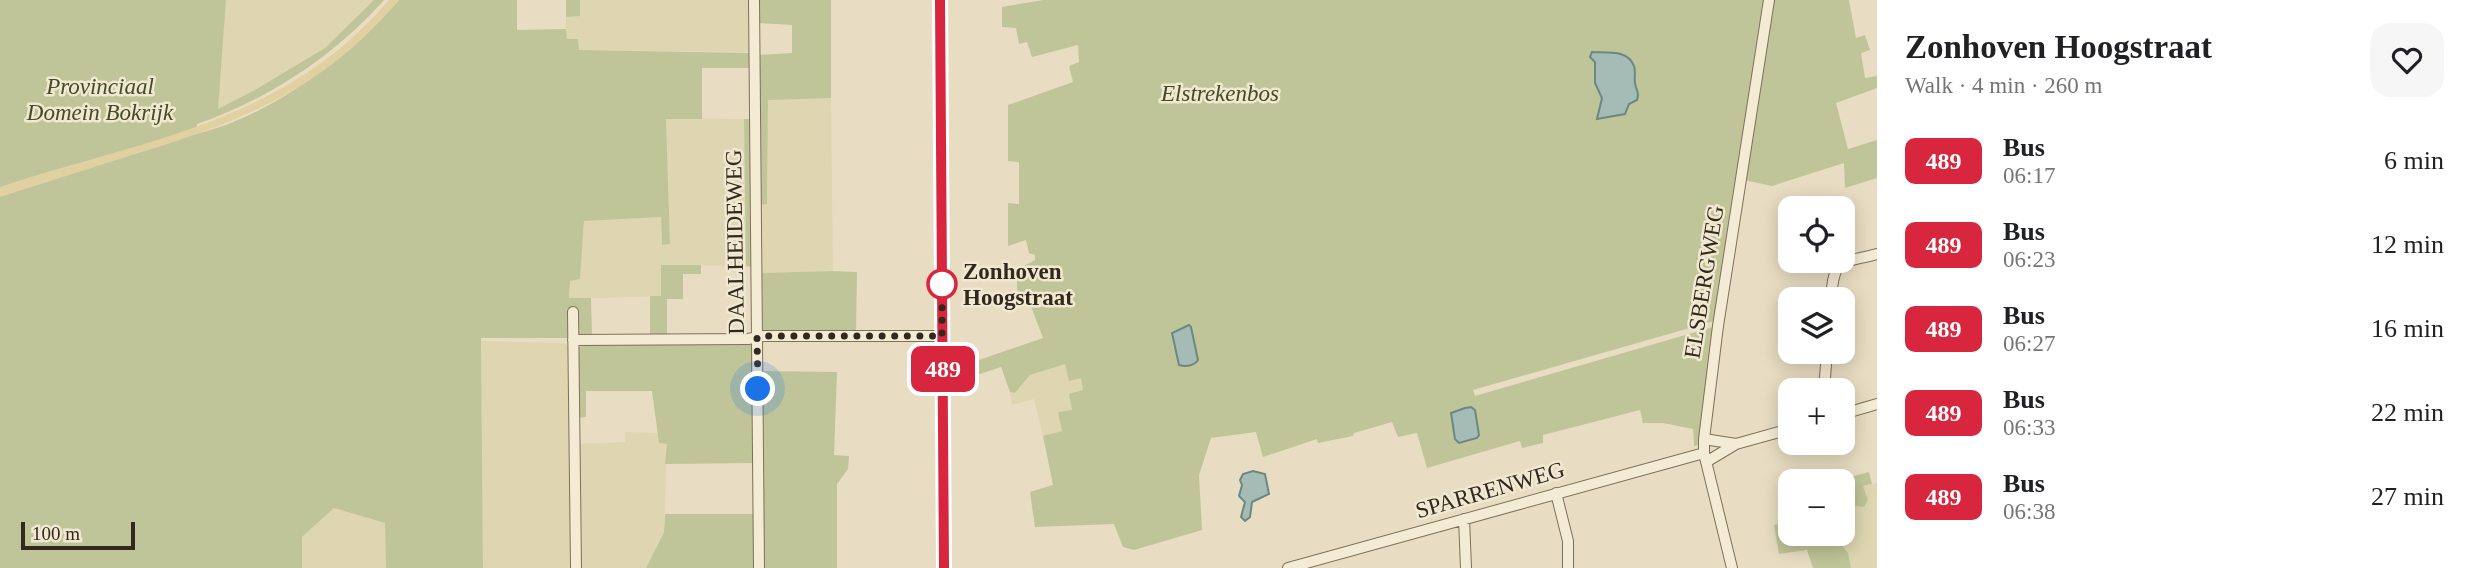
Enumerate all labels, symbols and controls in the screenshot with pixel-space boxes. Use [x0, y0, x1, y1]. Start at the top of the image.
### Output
button: heart [2370, 23, 2444, 97]
text: Zonhoven Hoogstraat [1905, 29, 2212, 65]
text: Walk · 4 min · 260 m [1905, 73, 2102, 98]
park label: Provinciaal Domein Bokrijk [26, 74, 174, 125]
park label: Elstrekenbos [1160, 81, 1279, 106]
text: Bus [2003, 133, 2045, 162]
text: 6 min [2384, 146, 2444, 175]
text: 489 [1926, 148, 1962, 174]
street label: DAALHEIDEWEG [721, 149, 749, 335]
text: 06:17 [2003, 163, 2055, 188]
map controls [1778, 196, 1855, 546]
button: locate [1778, 196, 1855, 273]
street label: ELSBERGWEG [1680, 204, 1728, 360]
text: Bus [2003, 217, 2045, 246]
text: 12 min [2371, 230, 2444, 259]
text: 489 [1926, 232, 1962, 258]
text: 06:23 [2003, 247, 2055, 272]
place label: Zonhoven Hoogstraat [963, 259, 1073, 310]
marker: Zonhoven Hoogstraat [927, 269, 957, 299]
button: layers [1778, 287, 1855, 364]
text: Bus [2003, 301, 2045, 330]
text: 16 min [2371, 314, 2444, 343]
text: 489 [1926, 316, 1962, 342]
text: 06:27 [2003, 331, 2055, 356]
line badge: 489 [903, 346, 983, 392]
text: 489 [925, 356, 961, 382]
your location [740, 371, 775, 406]
button: + [1778, 378, 1855, 455]
text: Bus [2003, 385, 2045, 414]
text: 22 min [2371, 398, 2444, 427]
text: 489 [1926, 400, 1962, 426]
text: 06:33 [2003, 415, 2055, 440]
street label: SPARRENWEG [1413, 457, 1567, 523]
button: − [1778, 469, 1855, 546]
text: Bus [2003, 469, 2045, 498]
text: 27 min [2371, 482, 2444, 511]
text: 489 [1926, 484, 1962, 510]
text: 06:38 [2003, 499, 2055, 524]
scale bar [21, 519, 135, 551]
text: 100 m [32, 523, 80, 544]

